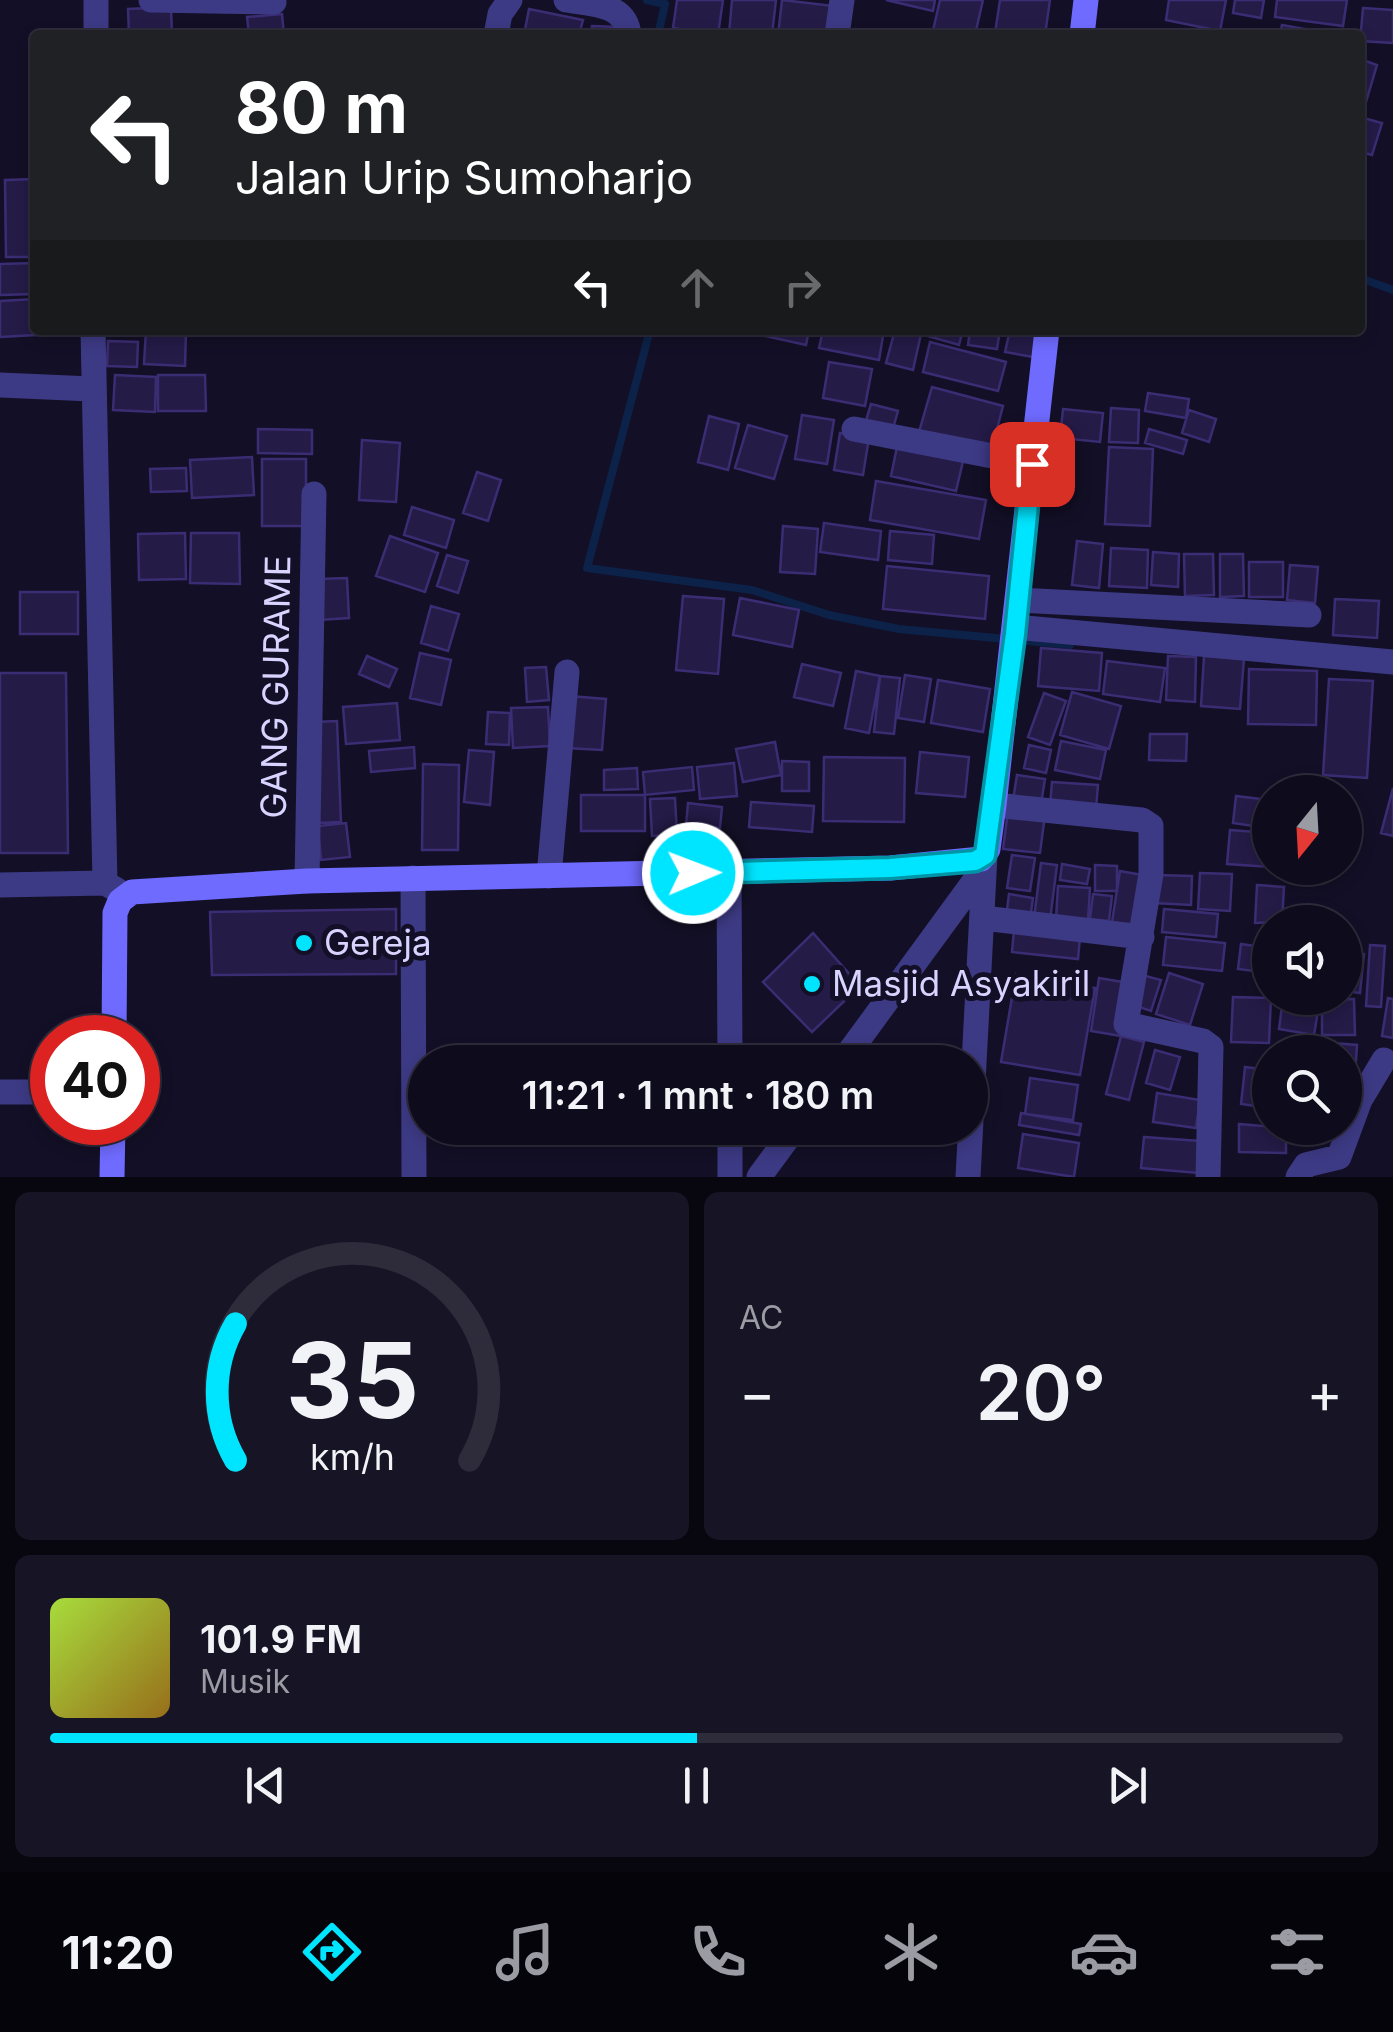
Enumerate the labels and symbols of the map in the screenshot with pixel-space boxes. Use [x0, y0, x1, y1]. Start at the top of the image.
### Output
pin [990, 422, 1075, 507]
street label: GANG GURAME [252, 555, 298, 819]
north arrow [1252, 775, 1362, 885]
position arrow [641, 821, 745, 925]
place label: Gereja [324, 921, 432, 963]
marker: Gereja [293, 932, 315, 954]
place label: Masjid Asyakiril [832, 962, 1090, 1004]
marker: Masjid Asyakiril [801, 973, 823, 995]
speed limit sign: 40 [30, 1015, 160, 1145]

